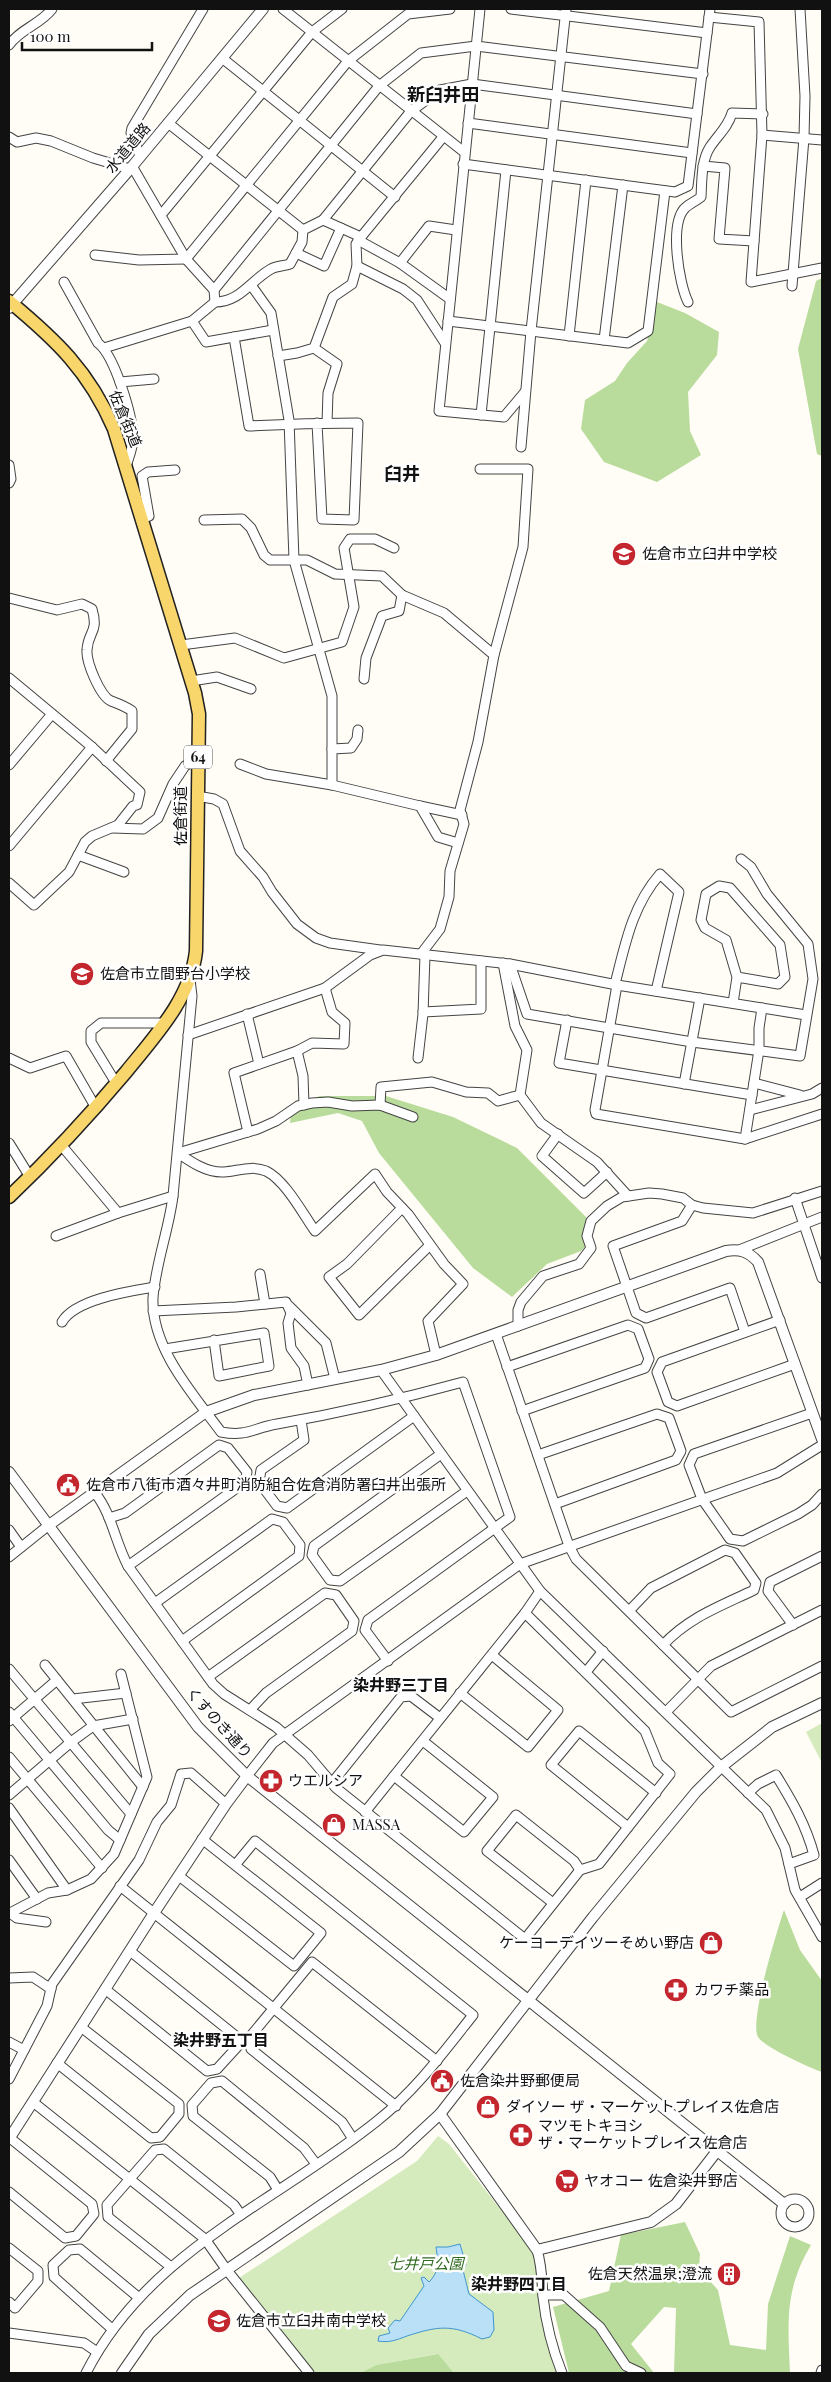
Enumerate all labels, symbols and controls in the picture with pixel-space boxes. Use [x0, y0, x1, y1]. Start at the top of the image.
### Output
scale bar [22, 20, 152, 52]
text: 100 m [30, 26, 71, 46]
district label: 新臼井田 [407, 82, 479, 106]
street label: 水道道路 [100, 118, 154, 177]
street label: 佐倉街道 [105, 387, 147, 450]
district label: 臼井 [384, 461, 420, 485]
school or university icon: 佐倉市立臼井中学校 [611, 541, 637, 567]
place label: 佐倉市立臼井中学校 [642, 543, 777, 563]
road number: 64 [184, 746, 212, 769]
street label: 佐倉街道 [170, 786, 190, 846]
school or university icon: 佐倉市立間野台小学校 [69, 961, 95, 987]
place label: 佐倉市立間野台小学校 [100, 963, 250, 983]
public building icon: 佐倉市八街市酒々井町消防組合佐倉消防署臼井出張所 [55, 1472, 81, 1498]
place label: 佐倉市八街市酒々井町消防組合佐倉消防署臼井出張所 [86, 1474, 446, 1494]
district label: 染井野三丁目 [353, 1674, 449, 1695]
street label: くすのき通り [182, 1682, 257, 1762]
pharmacy icon: ウエルシア [258, 1768, 284, 1794]
place label: ウエルシア [288, 1770, 363, 1790]
shop icon: MASSA [321, 1812, 347, 1838]
place label: MASSA [352, 1814, 401, 1834]
shop icon: ケーヨーデイツーそめい野店 [698, 1930, 724, 1956]
place label: ケーヨーデイツーそめい野店 [499, 1932, 694, 1952]
pharmacy icon: カワチ薬品 [663, 1977, 689, 2003]
place label: カワチ薬品 [694, 1979, 769, 1999]
district label: 染井野五丁目 [173, 2029, 269, 2050]
public building icon: 佐倉染井野郵便局 [429, 2068, 455, 2094]
place label: 佐倉染井野郵便局 [460, 2070, 580, 2090]
shop icon: ダイソー ザ・マーケットプレイス佐倉店 [475, 2094, 501, 2120]
place label: ダイソー ザ・マーケットプレイス佐倉店 [506, 2096, 779, 2116]
place label: マツモトキヨシ ザ・マーケットプレイス佐倉店 [538, 2115, 748, 2152]
pharmacy icon: マツモトキヨシ ザ・マーケットプレイス佐倉店 [508, 2122, 534, 2148]
supermarket icon: ヤオコー 佐倉染井野店 [554, 2168, 580, 2194]
place label: ヤオコー 佐倉染井野店 [584, 2170, 738, 2190]
park label: 七井戸公園 [388, 2253, 465, 2273]
building icon: 佐倉天然温泉;澄流 [716, 2261, 742, 2287]
place label: 佐倉天然温泉;澄流 [588, 2263, 712, 2283]
district label: 染井野四丁目 [471, 2273, 567, 2294]
school or university icon: 佐倉市立臼井南中学校 [206, 2308, 232, 2334]
place label: 佐倉市立臼井南中学校 [236, 2310, 386, 2330]

